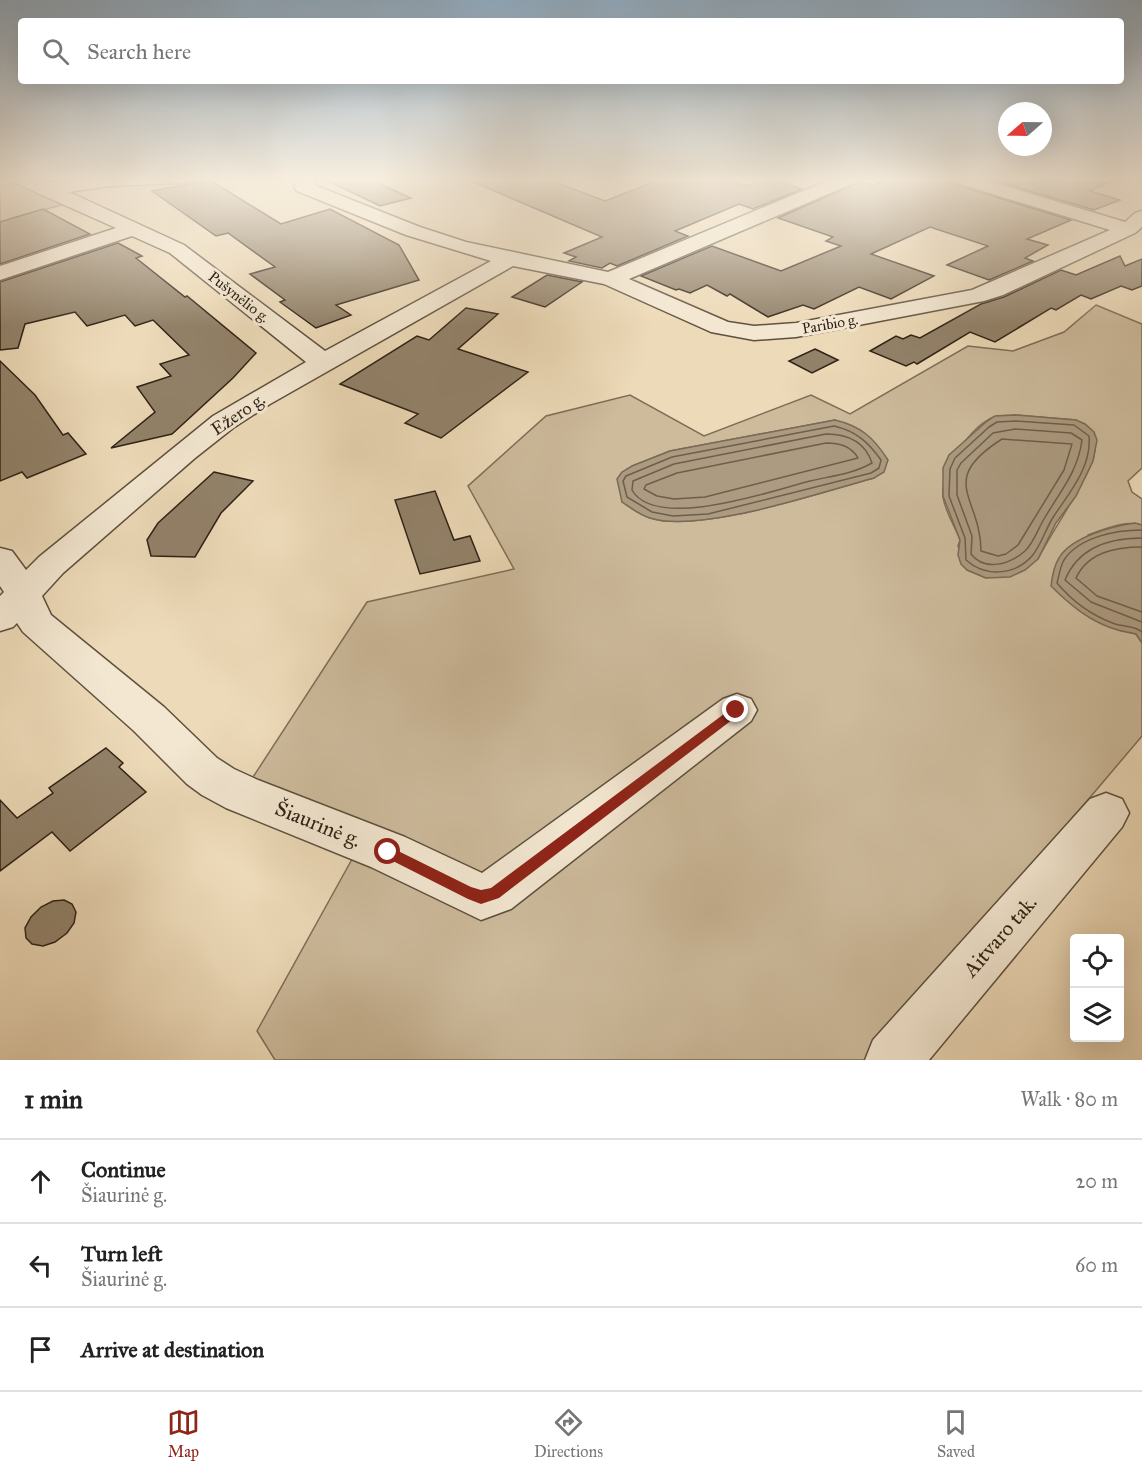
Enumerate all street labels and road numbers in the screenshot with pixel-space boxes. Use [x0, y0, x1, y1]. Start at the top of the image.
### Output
street label: Pušynėlio g. [205, 268, 273, 326]
street label: Paribio g. [801, 310, 859, 338]
street label: Ežero g. [207, 388, 270, 441]
street label: Šiaurinė g. [271, 795, 365, 853]
street label: Aitvaro tak. [957, 890, 1042, 983]

